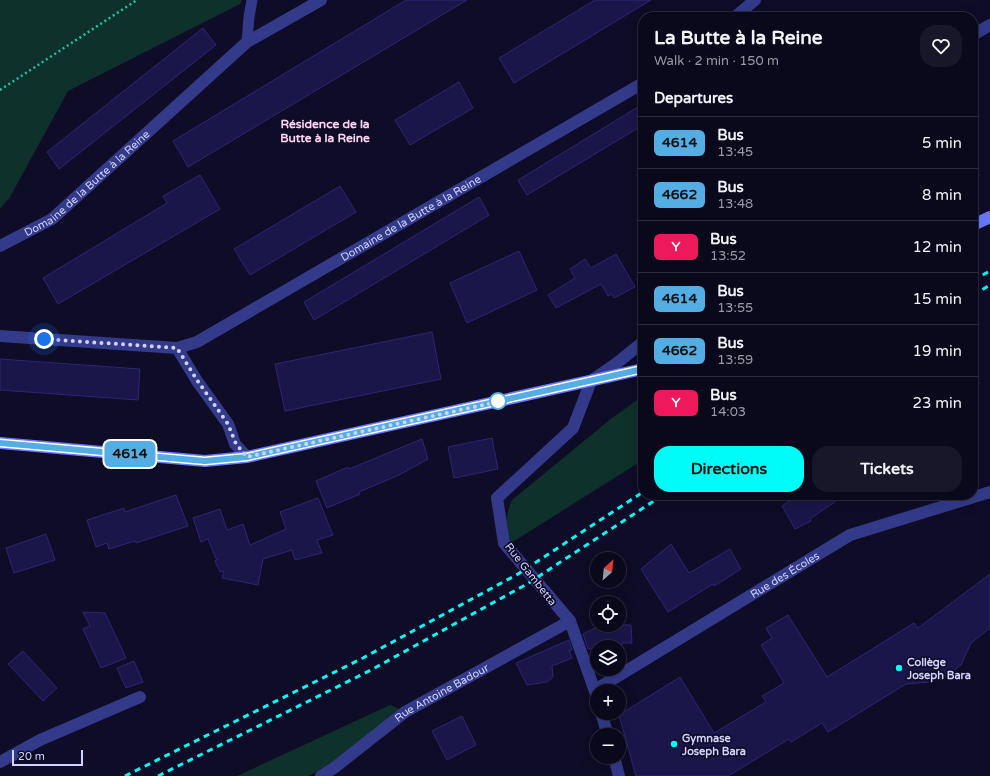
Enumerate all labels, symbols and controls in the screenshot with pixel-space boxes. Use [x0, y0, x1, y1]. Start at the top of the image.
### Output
button: heart [920, 25, 962, 67]
text: La Butte à la Reine [654, 27, 823, 49]
text: Walk · 2 min · 150 m [654, 53, 779, 69]
text: Departures [654, 89, 733, 107]
district label: Résidence de la Butte à la Reine [280, 117, 370, 145]
text: Bus [717, 126, 744, 144]
street label: Domaine de la Butte à la Reine [22, 128, 152, 239]
text: 4614 [662, 134, 697, 151]
text: 5 min [922, 134, 962, 152]
text: 13:45 [717, 144, 753, 160]
street label: Domaine de la Butte à la Reine [339, 173, 483, 264]
text: Bus [717, 178, 744, 196]
text: 4662 [662, 186, 697, 203]
text: 8 min [922, 186, 962, 204]
text: 13:48 [717, 196, 753, 212]
text: Bus [710, 230, 737, 248]
text: Y [672, 238, 680, 255]
text: 12 min [913, 238, 962, 256]
text: 13:52 [710, 248, 746, 264]
text: Bus [717, 282, 744, 300]
text: 4614 [662, 290, 697, 307]
text: 15 min [913, 290, 962, 308]
text: 13:55 [717, 300, 753, 316]
your location [34, 329, 54, 349]
text: Bus [717, 334, 744, 352]
text: 4662 [662, 342, 697, 359]
text: 19 min [913, 342, 962, 360]
text: 13:59 [717, 352, 753, 368]
text: Bus [710, 386, 737, 404]
unlabelled marker [489, 392, 507, 410]
text: Y [672, 394, 680, 411]
text: 23 min [913, 394, 962, 412]
text: 14:03 [710, 404, 746, 420]
line badge: 4614 [102, 441, 158, 467]
text: 4614 [112, 445, 148, 462]
button: Directions [654, 446, 804, 492]
button: Tickets [812, 446, 962, 492]
street label: Rue Gambetta [502, 540, 559, 608]
street label: Rue des Écoles [748, 549, 822, 601]
north arrow [590, 552, 626, 588]
map controls [590, 552, 626, 764]
button: locate [590, 596, 626, 632]
button: layers [590, 640, 626, 676]
place label: Collège Joseph Bara [906, 656, 971, 683]
street label: Rue Antoine Badour [392, 661, 492, 725]
marker: Collège Joseph Bara [894, 663, 904, 673]
button: + [590, 684, 626, 720]
button: − [590, 728, 626, 764]
place label: Gymnase Joseph Bara [681, 732, 746, 759]
marker: Gymnase Joseph Bara [669, 739, 679, 749]
scale bar [12, 748, 83, 767]
text: 20 m [18, 750, 45, 763]

